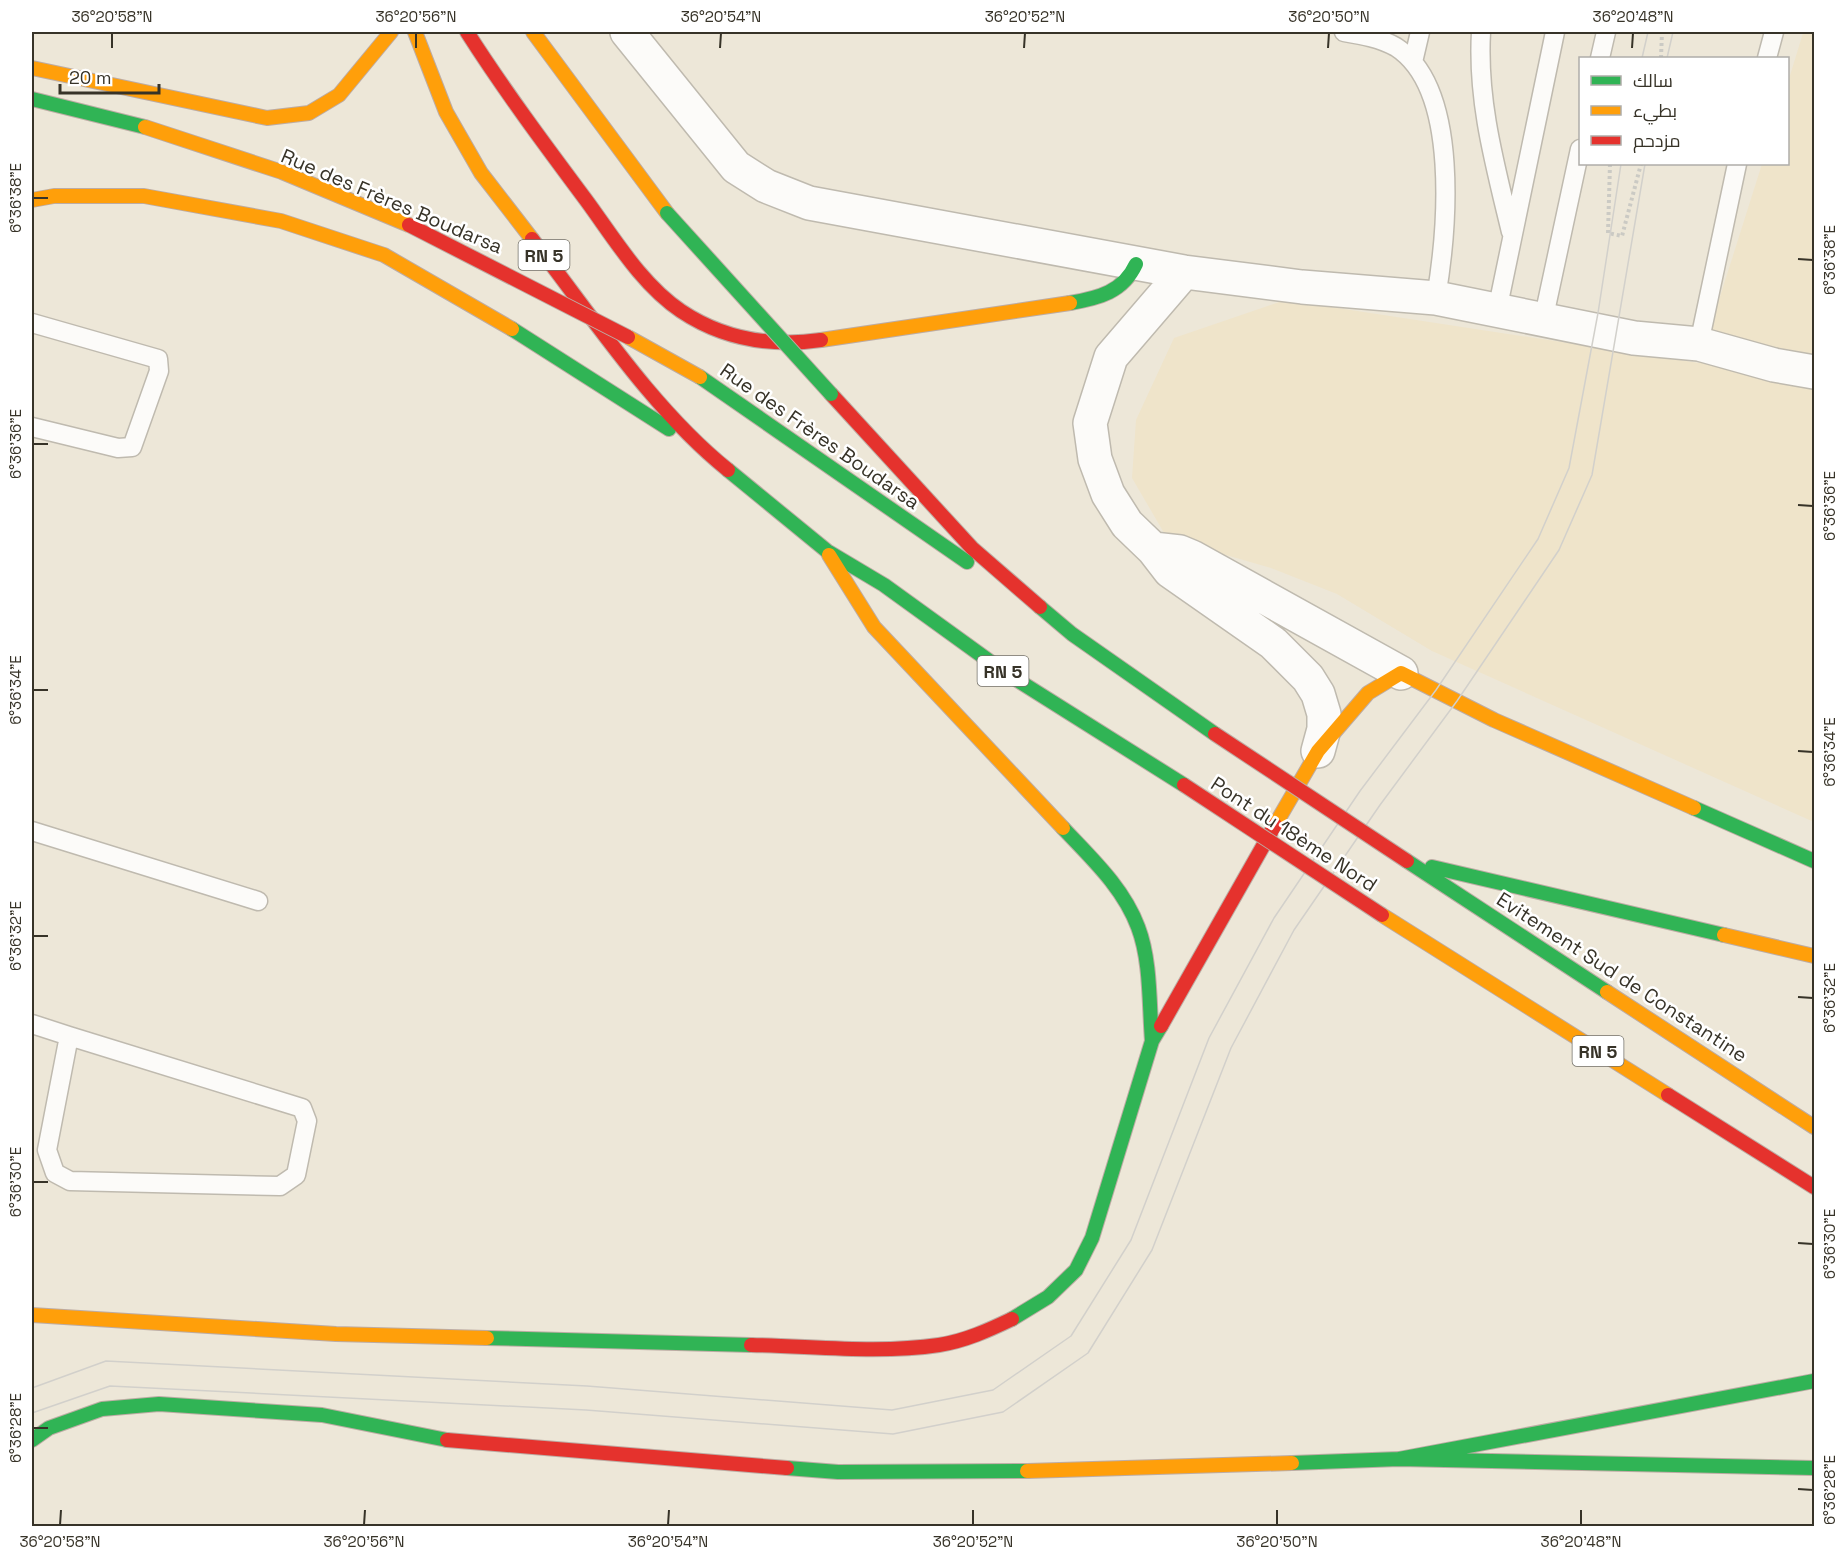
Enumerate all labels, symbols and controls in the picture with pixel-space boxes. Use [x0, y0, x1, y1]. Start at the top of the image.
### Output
text: 36°20'58"N [71, 7, 153, 26]
text: 36°20'56"N [376, 7, 456, 26]
text: 36°20'54"N [681, 7, 761, 26]
text: 36°20'52"N [985, 7, 1065, 26]
text: 36°20'50"N [1288, 7, 1370, 26]
text: 36°20'48"N [1593, 7, 1673, 26]
scale bar [60, 57, 159, 95]
legend [1579, 57, 1789, 165]
text: 20 m [69, 66, 112, 89]
text: سالك [1633, 69, 1673, 92]
text: بطيء [1633, 99, 1677, 125]
text: مزدحم [1633, 129, 1681, 153]
street label: Rue des Frères Boudarsa [277, 142, 507, 260]
text: 6°36'38"E [6, 163, 25, 233]
text: 6°36'38"E [1820, 225, 1839, 295]
road number: RN 5 [518, 240, 570, 270]
street label: Rue des Frères Boudarsa [715, 357, 925, 515]
text: 6°36'36"E [6, 409, 25, 479]
text: 6°36'36"E [1820, 471, 1839, 541]
text: 6°36'34"E [6, 655, 25, 725]
road number: RN 5 [978, 656, 1028, 686]
text: 6°36'34"E [1820, 717, 1839, 787]
street label: Pont du 18ème Nord [1206, 770, 1382, 898]
street label: Evitement Sud de Constantine [1492, 886, 1752, 1068]
text: 6°36'32"E [6, 901, 25, 971]
text: 6°36'32"E [1820, 963, 1839, 1033]
road number: RN 5 [1572, 1036, 1624, 1066]
text: 6°36'30"E [6, 1147, 25, 1217]
text: 6°36'30"E [1820, 1209, 1839, 1279]
text: 6°36'28"E [6, 1393, 25, 1463]
text: 6°36'28"E [1820, 1455, 1839, 1525]
text: 36°20'58"N [19, 1532, 101, 1551]
text: 36°20'56"N [324, 1532, 404, 1551]
text: 36°20'54"N [628, 1532, 708, 1551]
text: 36°20'52"N [933, 1532, 1013, 1551]
text: 36°20'50"N [1236, 1532, 1318, 1551]
text: 36°20'48"N [1541, 1532, 1621, 1551]

